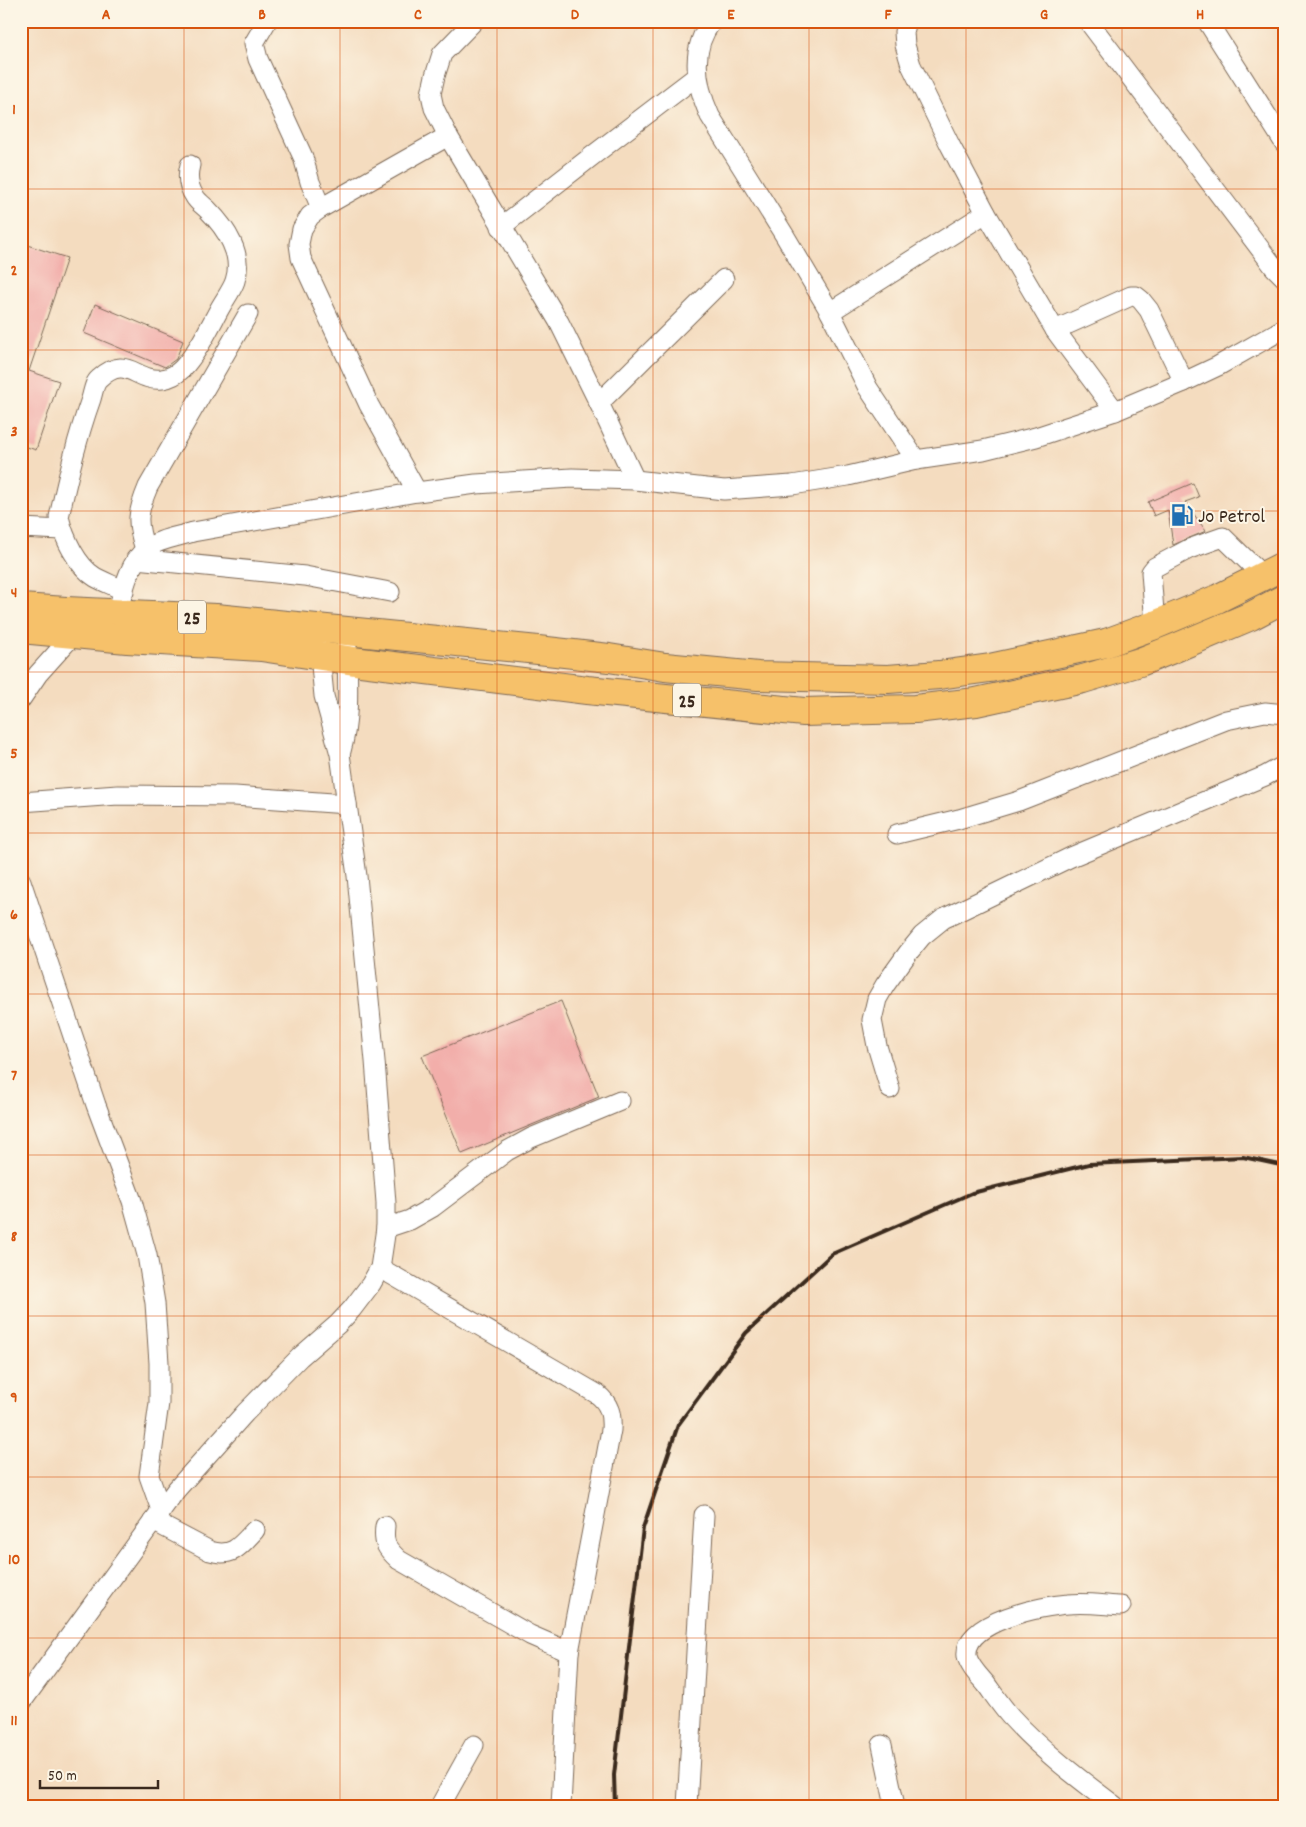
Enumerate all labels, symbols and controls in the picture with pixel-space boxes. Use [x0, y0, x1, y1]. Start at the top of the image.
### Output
text: A [102, 4, 111, 27]
text: B [258, 4, 266, 27]
text: C [414, 4, 422, 27]
text: D [571, 4, 580, 27]
text: E [727, 4, 735, 27]
text: F [884, 4, 892, 27]
text: G [1040, 4, 1048, 27]
text: H [1196, 4, 1204, 27]
text: 1 [12, 99, 16, 122]
text: 2 [11, 260, 18, 283]
text: 3 [10, 421, 18, 444]
fuel station icon: Jo Petrol [1169, 502, 1195, 528]
place label: Jo Petrol [1198, 504, 1265, 532]
text: 4 [11, 582, 17, 605]
road number: 25 [178, 600, 206, 634]
road number: 25 [673, 684, 701, 716]
text: 5 [10, 743, 18, 766]
text: 6 [10, 904, 18, 927]
text: 7 [11, 1065, 17, 1088]
text: 8 [11, 1226, 18, 1249]
text: 9 [10, 1387, 18, 1410]
text: 10 [8, 1549, 20, 1572]
text: 11 [10, 1710, 18, 1733]
scale bar [40, 1757, 158, 1789]
text: 50 m [48, 1766, 77, 1788]

